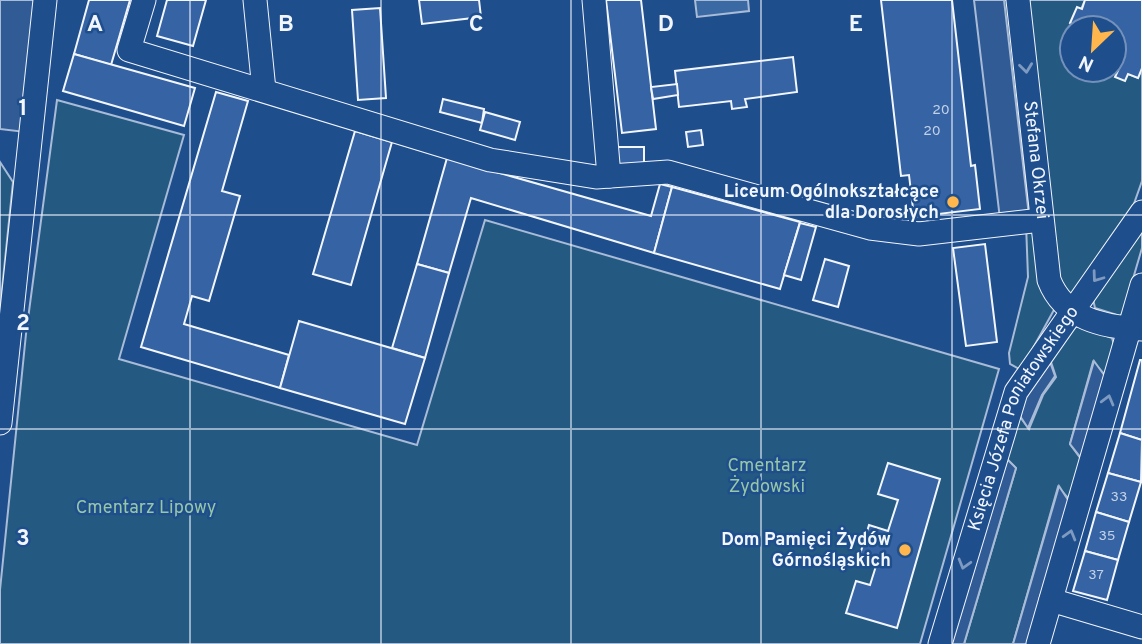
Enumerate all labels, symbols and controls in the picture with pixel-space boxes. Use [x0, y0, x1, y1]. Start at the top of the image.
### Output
text: A [87, 11, 103, 40]
text: B [278, 11, 294, 40]
text: C [469, 11, 483, 40]
text: D [658, 11, 674, 40]
text: E [849, 11, 863, 40]
north arrow [1058, 14, 1128, 84]
text: N [1075, 49, 1098, 76]
one-way arrow [1019, 62, 1034, 74]
text: 1 [18, 95, 28, 124]
street label: Stefana Okrzei [1018, 100, 1054, 220]
house number: 20 [932, 102, 950, 119]
house number: 20 [923, 123, 941, 140]
place label: Liceum Ogólnokształcące dla Dorosłych [724, 181, 939, 225]
marker: Liceum Ogólnokształcące dla Dorosłych [945, 194, 961, 210]
one-way arrow [1093, 269, 1105, 282]
street label: Księcia Józefa Poniatowskiego [963, 302, 1084, 534]
text: 2 [16, 310, 30, 339]
one-way arrow [1100, 394, 1114, 406]
park label: Cmentarz Żydowski [727, 455, 807, 499]
house number: 33 [1111, 489, 1127, 506]
park label: Cmentarz Lipowy [76, 497, 216, 520]
text: 3 [16, 525, 30, 554]
place label: Dom Pamięci Żydów Górnośląskich [721, 527, 891, 573]
house number: 35 [1098, 528, 1116, 545]
one-way arrow [1061, 529, 1076, 541]
marker: Dom Pamięci Żydów Górnośląskich [897, 542, 913, 558]
one-way arrow [957, 558, 972, 570]
house number: 37 [1088, 567, 1104, 584]

